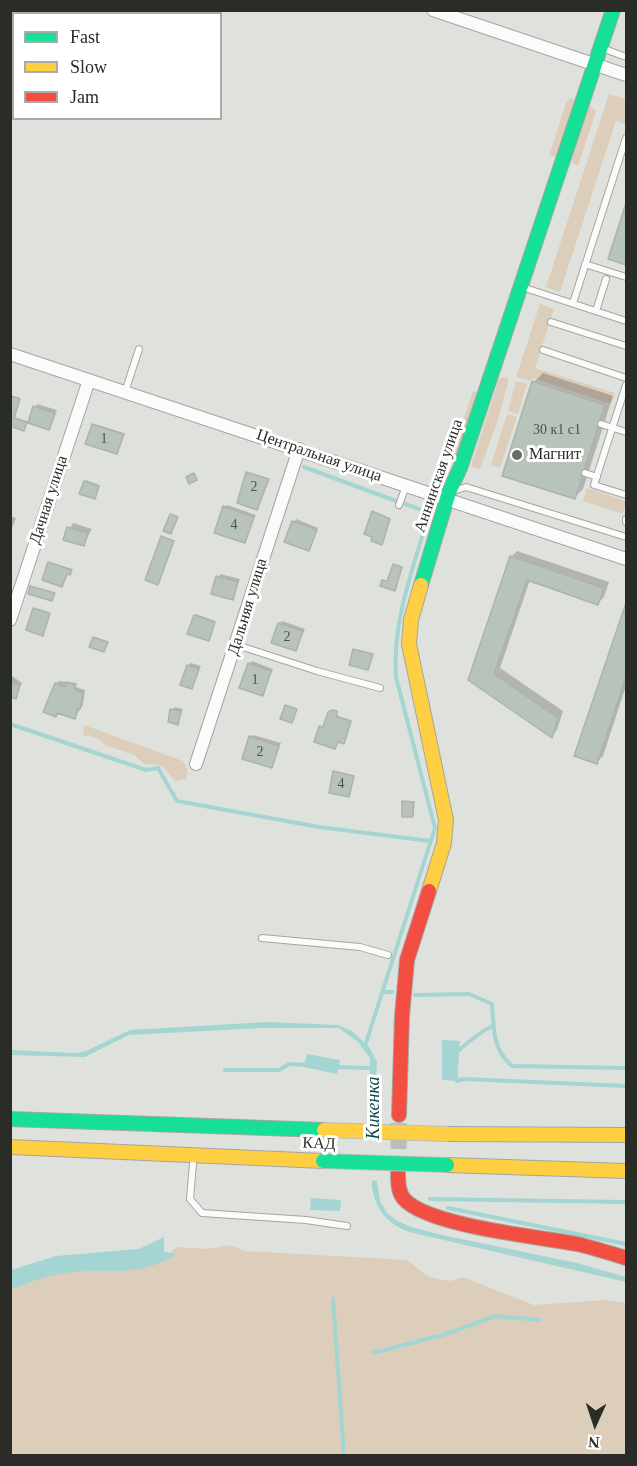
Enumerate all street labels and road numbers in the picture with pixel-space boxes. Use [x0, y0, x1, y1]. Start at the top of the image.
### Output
street label: Аннинская улица [411, 417, 467, 535]
street label: Центральная улица [254, 426, 384, 486]
street label: Дачная улица [26, 453, 72, 547]
street label: Дальняя улица [224, 556, 272, 658]
street label: КАД [302, 1134, 336, 1154]

